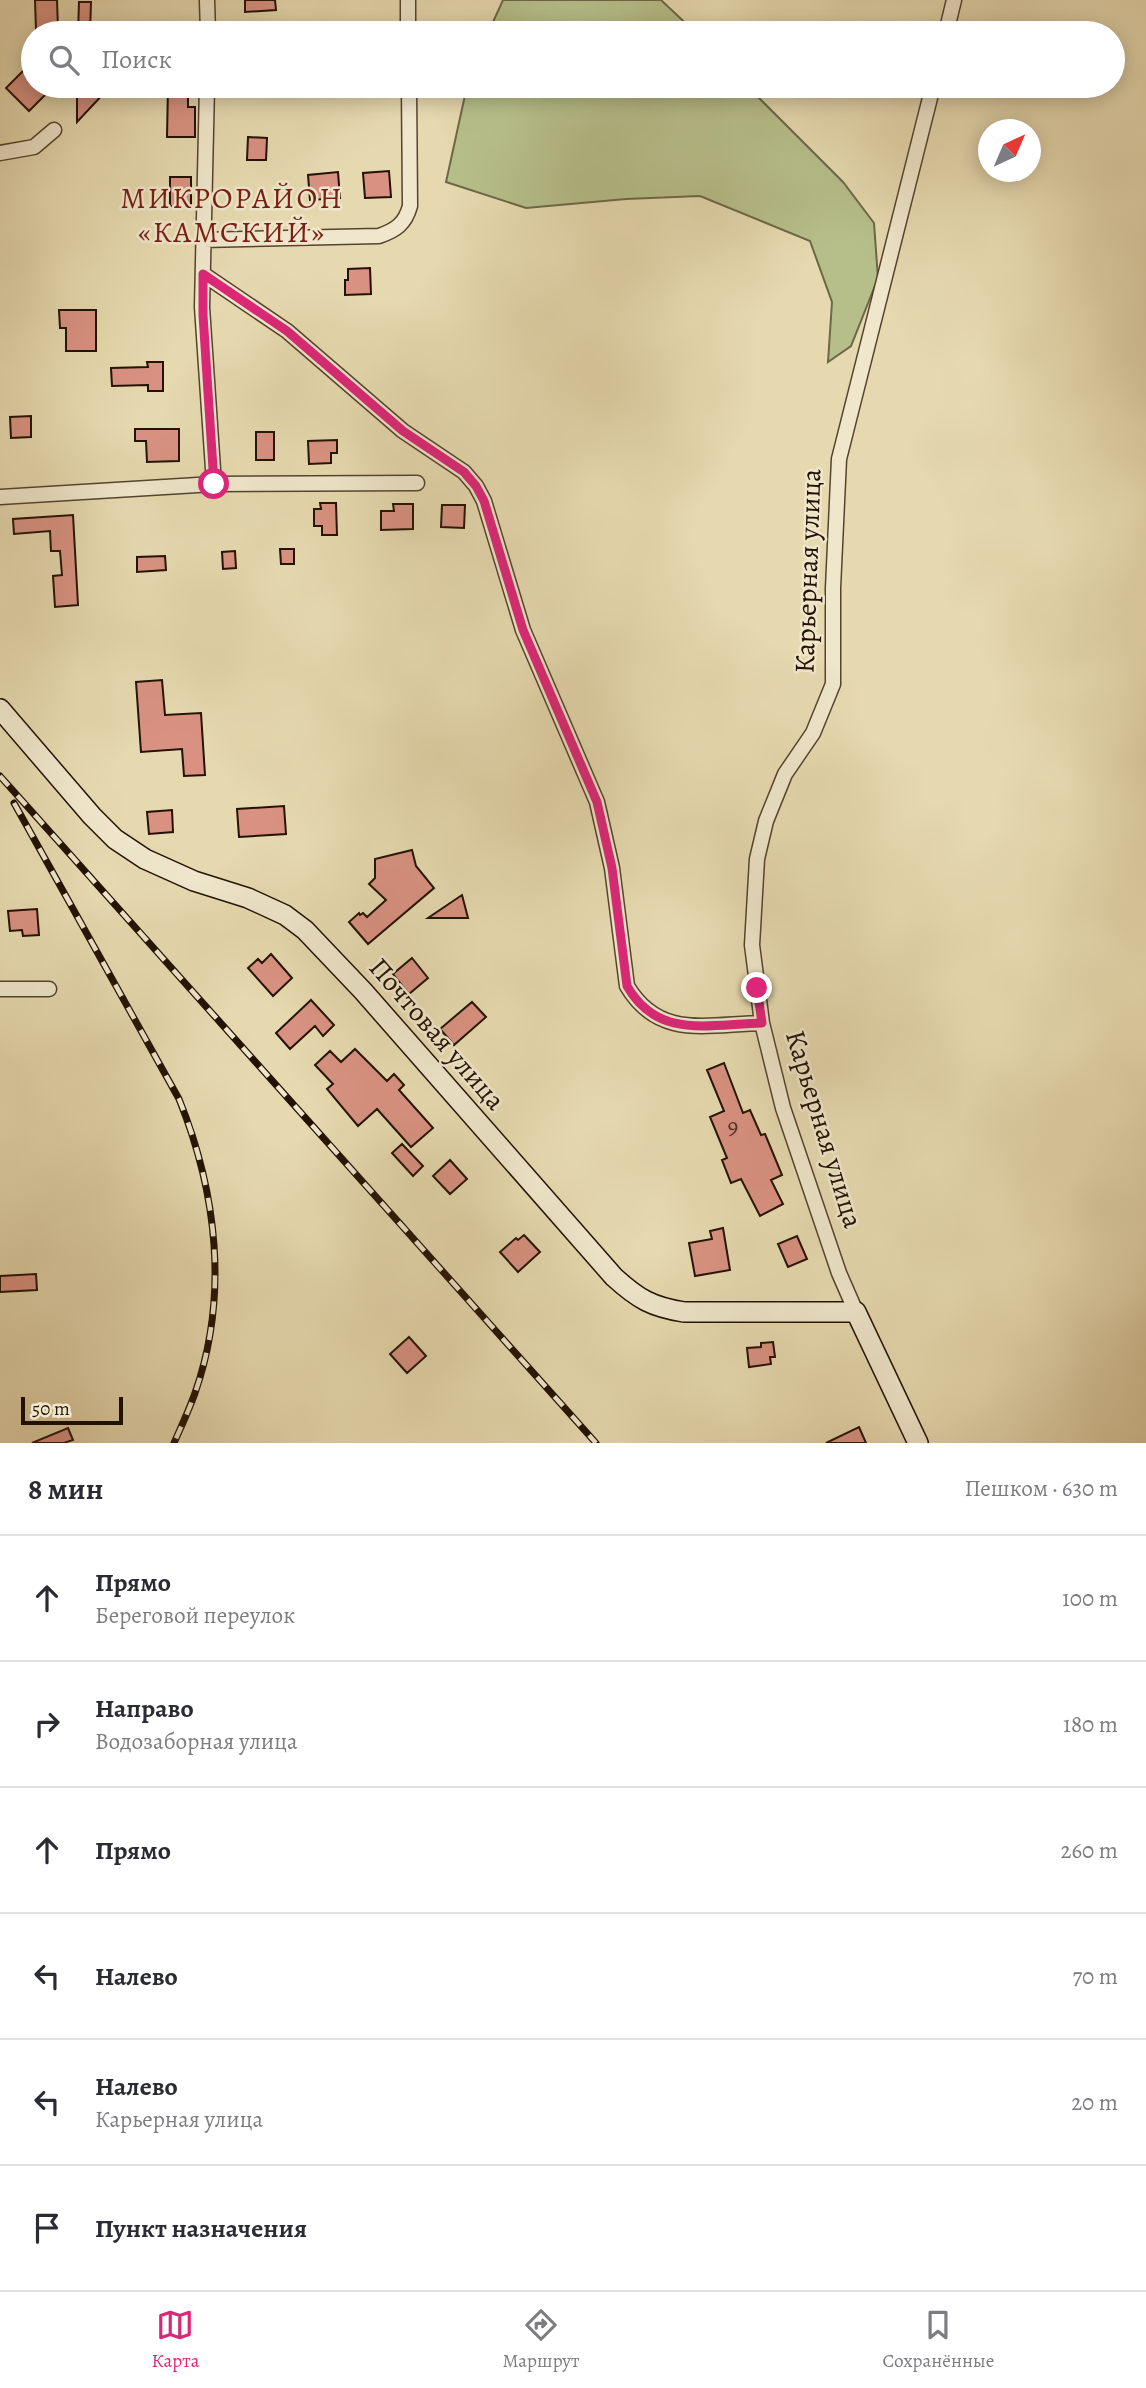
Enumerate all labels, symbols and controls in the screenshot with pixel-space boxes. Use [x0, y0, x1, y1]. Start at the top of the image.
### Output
search box [21, 21, 1125, 98]
icon: search [45, 41, 83, 79]
text: Поиск [101, 42, 172, 77]
north arrow [978, 119, 1041, 182]
district label: МИКРОРАЙОН «КАМСКИЙ» [120, 178, 344, 252]
route start [198, 468, 229, 499]
street label: Карьерная улица [785, 468, 831, 674]
street label: Почтовая улица [360, 950, 514, 1118]
route end [741, 972, 772, 1003]
street label: Карьерная улица [776, 1026, 872, 1233]
house number: 9 [728, 1110, 738, 1142]
scale bar [21, 1394, 122, 1426]
text: 50 m [32, 1396, 70, 1422]
text: 8 мин [28, 1469, 103, 1509]
text: Пешком · 630 m [964, 1473, 1118, 1504]
text: Прямо [95, 1565, 171, 1600]
icon: ahead [28, 1579, 66, 1617]
text: 100 m [1062, 1583, 1118, 1614]
text: Береговой переулок [95, 1600, 295, 1631]
text: Направо [95, 1691, 194, 1726]
icon: right [28, 1705, 66, 1743]
text: 180 m [1063, 1709, 1118, 1740]
text: Водозаборная улица [95, 1726, 298, 1757]
icon: ahead [28, 1831, 66, 1869]
text: Прямо [95, 1833, 171, 1868]
text: 260 m [1060, 1835, 1118, 1866]
icon: left [28, 1957, 66, 1995]
text: Налево [95, 1959, 178, 1994]
text: 70 m [1072, 1961, 1118, 1992]
text: Налево [95, 2069, 178, 2104]
icon: left [28, 2083, 66, 2121]
text: 20 m [1071, 2087, 1118, 2118]
text: Карьерная улица [95, 2104, 263, 2135]
icon: arrive [28, 2209, 66, 2247]
text: Пункт назначения [95, 2211, 307, 2246]
tab: Карта [152, 2306, 199, 2374]
tab: Маршрут [502, 2306, 579, 2374]
tab: Сохранённые [882, 2306, 994, 2374]

